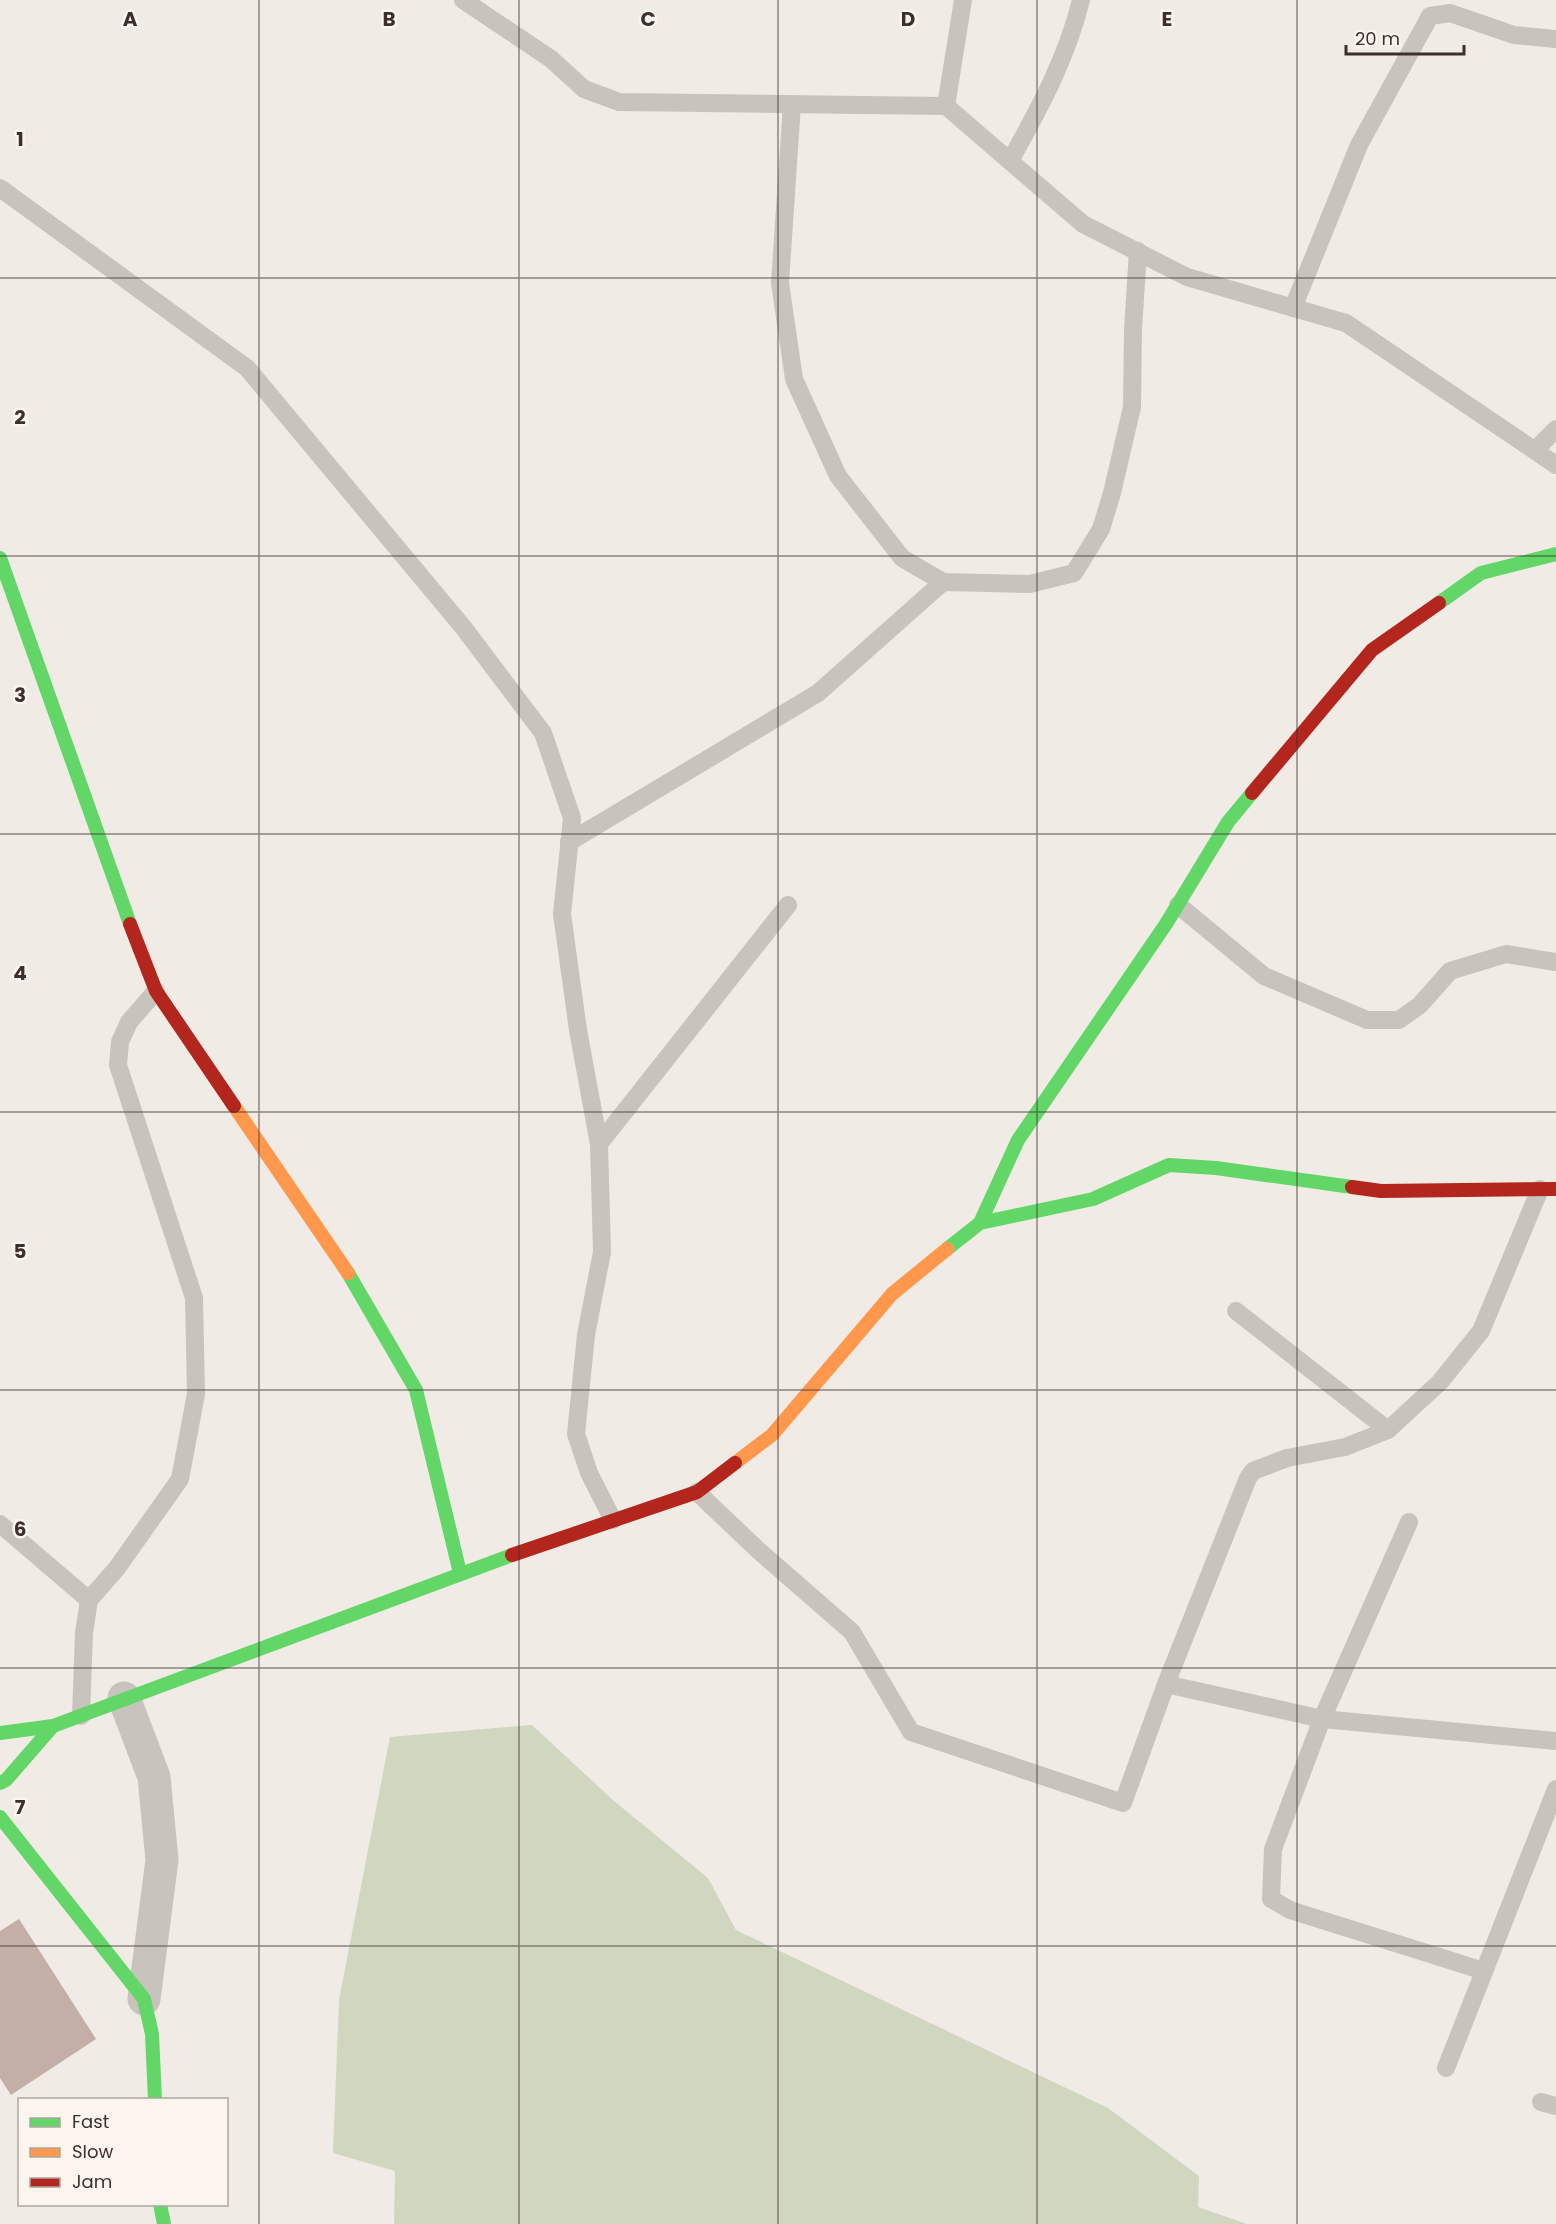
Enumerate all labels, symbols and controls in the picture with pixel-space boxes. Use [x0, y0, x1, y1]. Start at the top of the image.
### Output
text: A [123, 5, 138, 33]
text: B [382, 5, 396, 33]
text: C [640, 5, 656, 33]
text: D [901, 5, 915, 33]
text: E [1162, 5, 1172, 33]
scale bar [1346, 18, 1464, 56]
text: 20 m [1355, 26, 1400, 51]
text: 1 [16, 125, 24, 153]
text: 2 [14, 403, 26, 431]
text: 3 [14, 681, 26, 709]
text: 4 [13, 959, 27, 987]
text: 5 [14, 1237, 27, 1265]
text: 6 [14, 1515, 26, 1543]
text: 7 [15, 1793, 26, 1821]
legend [18, 2098, 228, 2206]
text: Fast [72, 2109, 109, 2134]
text: Slow [72, 2139, 114, 2164]
text: Jam [72, 2169, 112, 2194]

